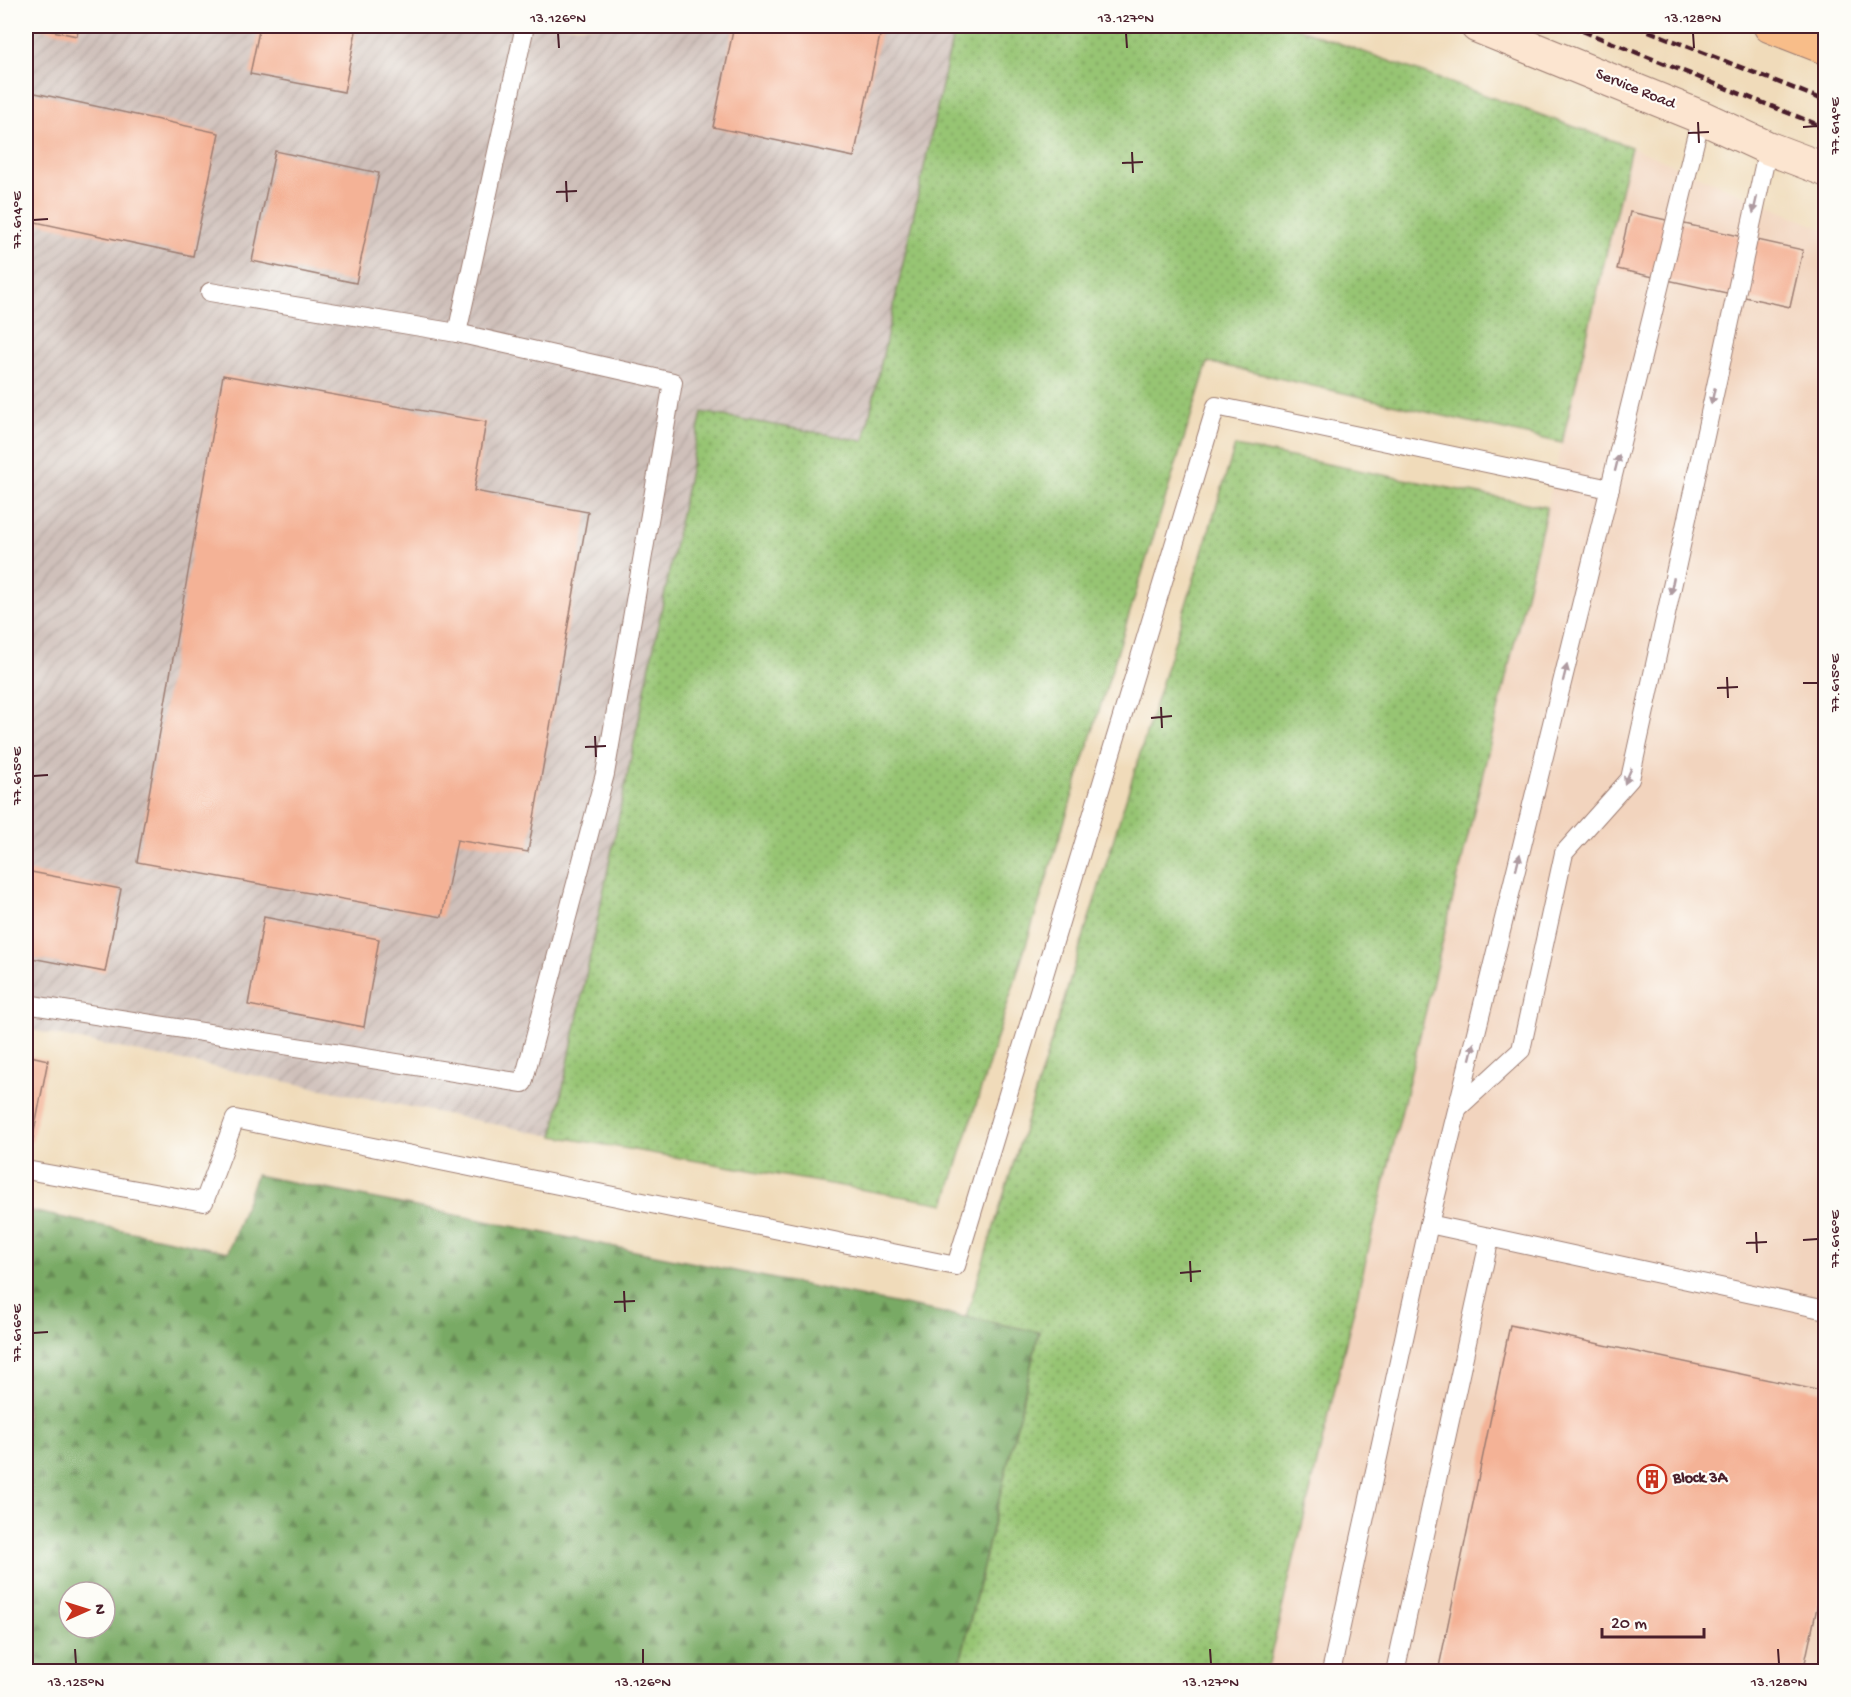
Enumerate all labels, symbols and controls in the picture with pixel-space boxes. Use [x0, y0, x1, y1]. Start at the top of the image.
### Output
text: 13.126°N [529, 10, 586, 28]
text: 13.127°N [1097, 10, 1154, 28]
text: 13.128°N [1664, 10, 1722, 28]
street label: Service Road [1592, 65, 1679, 115]
text: 77.614°E [1827, 97, 1845, 156]
text: 77.614°E [9, 191, 27, 250]
one-way arrow [1750, 196, 1760, 215]
one-way arrow [1708, 387, 1718, 405]
one-way arrow [1612, 454, 1622, 472]
one-way arrow [1667, 577, 1676, 596]
text: 77.615°E [1827, 653, 1845, 713]
one-way arrow [1561, 664, 1571, 682]
text: 77.615°E [9, 746, 27, 806]
one-way arrow [1623, 767, 1633, 785]
one-way arrow [1514, 853, 1524, 871]
one-way arrow [1467, 1042, 1477, 1061]
text: 77.616°E [1827, 1210, 1845, 1269]
text: 77.616°E [9, 1304, 27, 1363]
building icon: Block 3A [1636, 1463, 1668, 1495]
place label: Block 3A [1672, 1470, 1729, 1489]
north arrow [57, 1580, 117, 1640]
scale bar [1602, 1601, 1704, 1639]
text: N [89, 1604, 108, 1616]
text: 20 m [1611, 1614, 1647, 1635]
text: 13.125°N [47, 1674, 104, 1692]
text: 13.126°N [614, 1674, 671, 1692]
text: 13.127°N [1182, 1674, 1239, 1692]
text: 13.128°N [1750, 1674, 1808, 1692]

